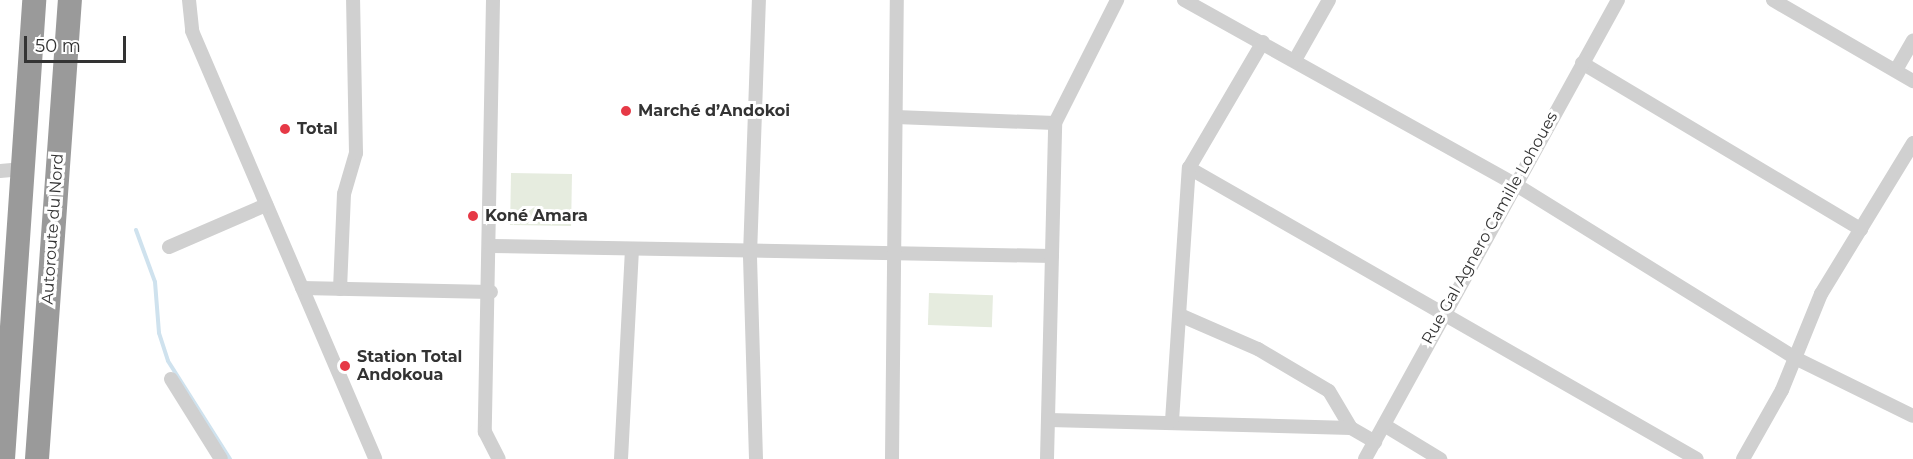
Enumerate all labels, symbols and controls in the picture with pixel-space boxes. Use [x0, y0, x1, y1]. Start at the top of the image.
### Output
scale bar [27, 24, 129, 62]
text: 50 m [35, 35, 81, 57]
place label: Marché d’Andokoi [638, 101, 790, 121]
marker: Marché d’Andokoi [619, 104, 633, 118]
street label: Rue Gal Agnero Camille Lohoues [1418, 109, 1562, 347]
place label: Total [297, 119, 338, 139]
marker: Total [278, 122, 292, 136]
street label: Autoroute du Nord [38, 153, 68, 305]
place label: Koné Amara [485, 206, 588, 226]
marker: Koné Amara [466, 209, 480, 223]
place label: Station Total Andokoua [357, 347, 462, 385]
marker: Station Total Andokoua [338, 359, 352, 373]

